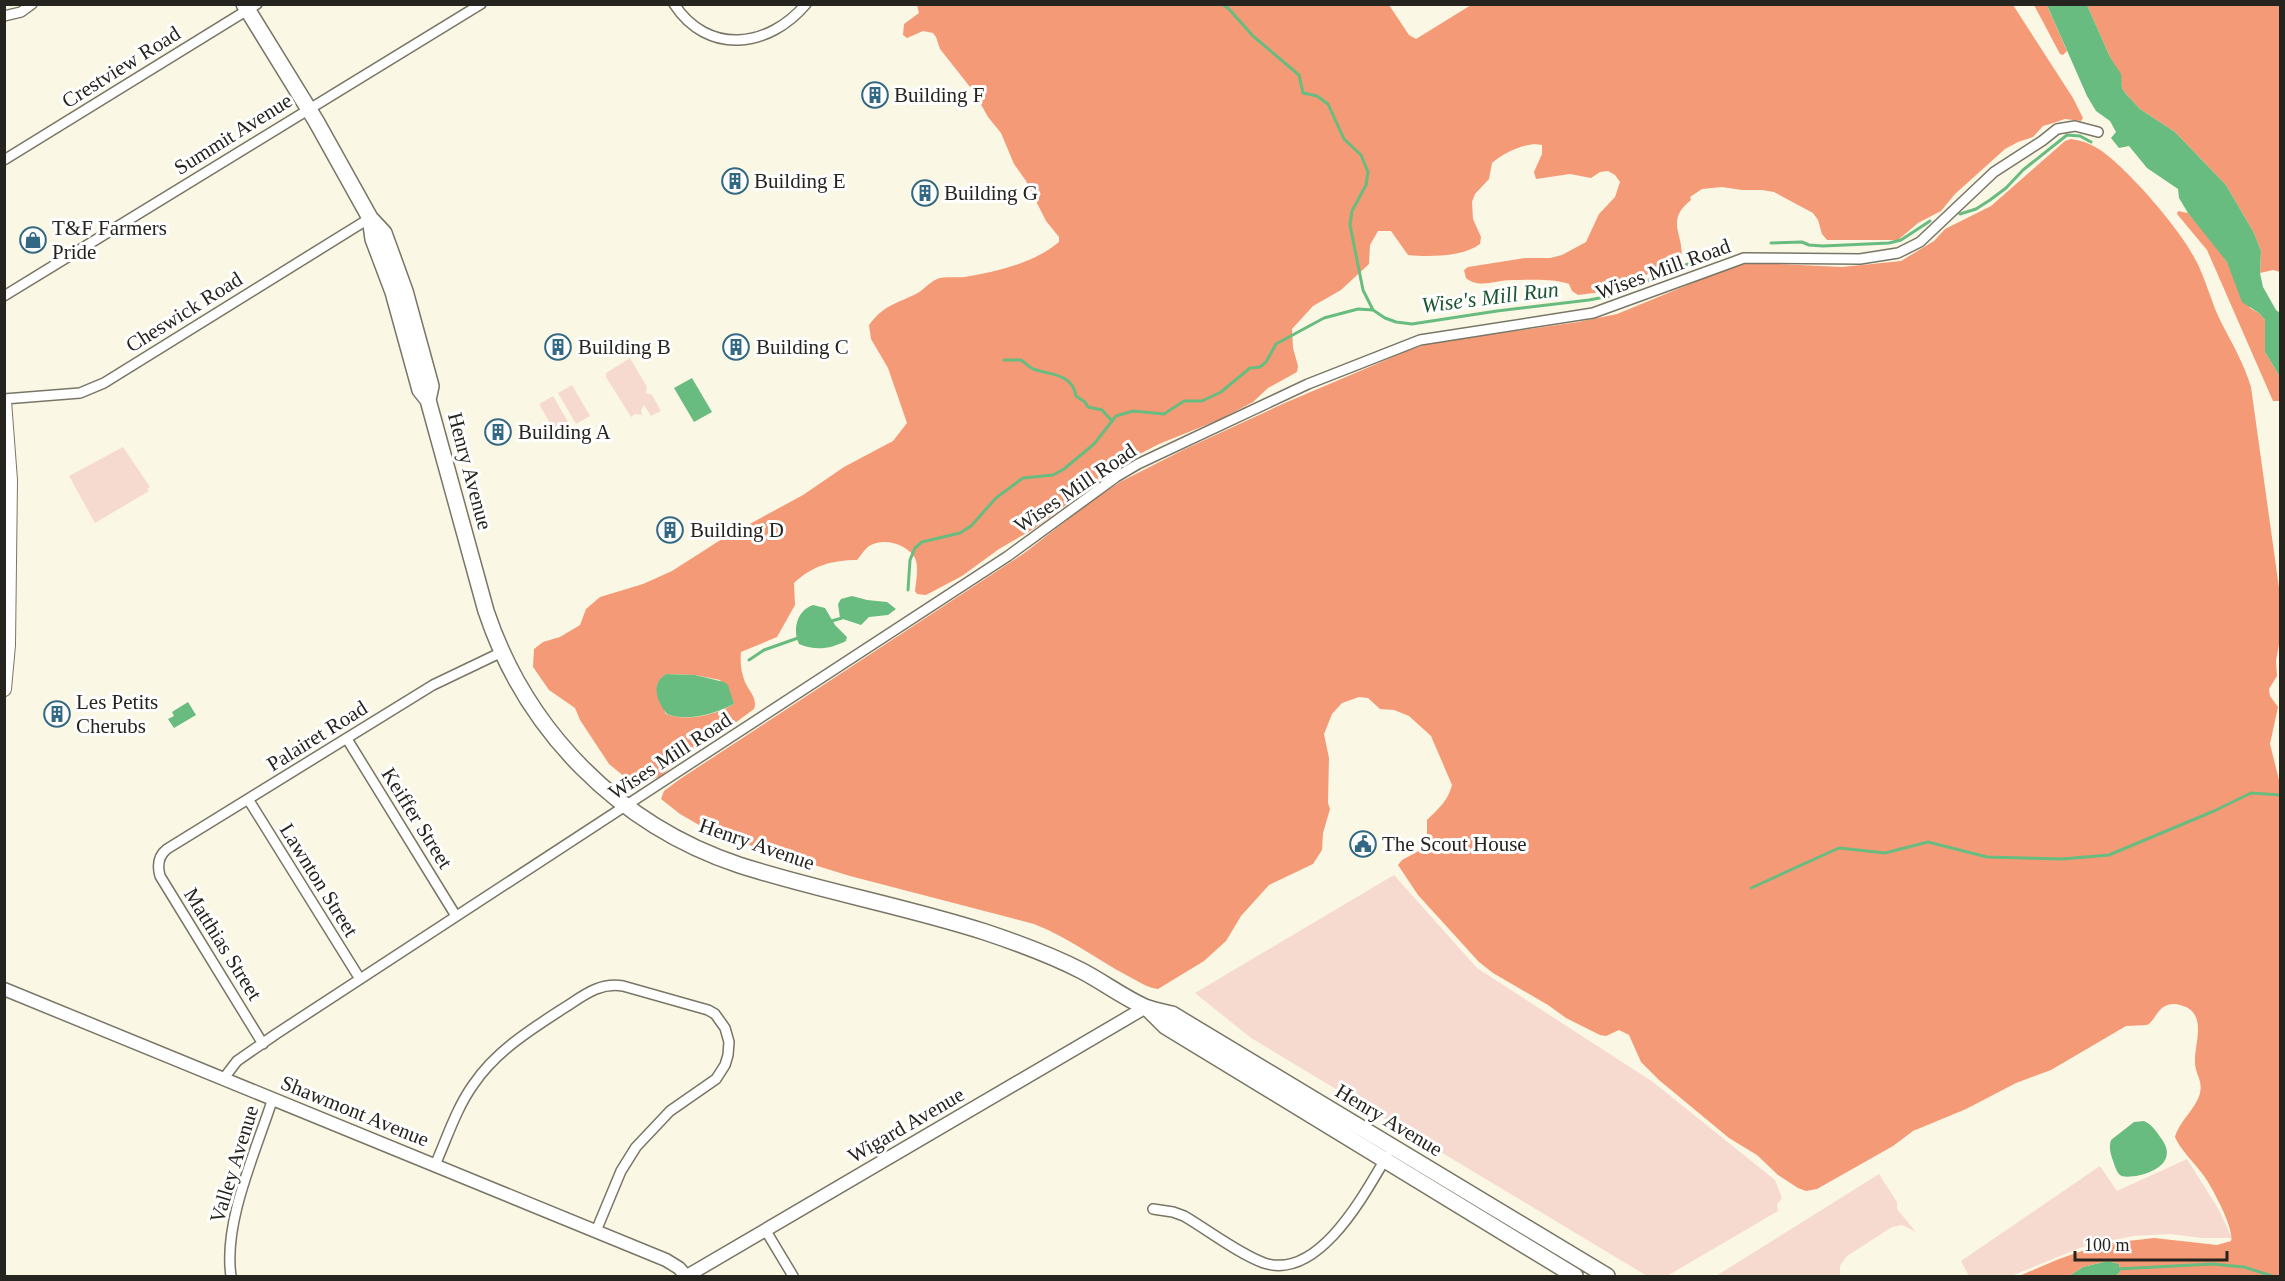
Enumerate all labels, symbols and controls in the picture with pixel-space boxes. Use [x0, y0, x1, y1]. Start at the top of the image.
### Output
street label: Crestview Road [58, 21, 185, 113]
building icon: Building F [860, 80, 890, 110]
place label: Building F [894, 83, 984, 107]
street label: Summit Avenue [170, 88, 296, 180]
building icon: Building E [720, 166, 750, 196]
place label: Building E [754, 169, 846, 193]
building icon: Building G [910, 178, 940, 208]
place label: Building G [944, 181, 1038, 205]
place label: T&F Farmers Pride [52, 216, 167, 264]
shop icon: T&F Farmers Pride [18, 225, 48, 255]
street label: Wises Mill Road [1592, 233, 1734, 304]
street label: Cheswick Road [121, 266, 247, 357]
water label: Wise's Mill Run [1420, 276, 1560, 318]
building icon: Building B [543, 332, 573, 362]
building icon: Building C [721, 332, 751, 362]
place label: Building B [578, 335, 671, 359]
place label: Building C [756, 335, 849, 359]
street label: Henry Avenue [443, 410, 497, 532]
building icon: Building A [483, 417, 513, 447]
place label: Building A [518, 420, 612, 444]
street label: Wises Mill Road [1010, 438, 1141, 538]
building icon: Building D [655, 515, 685, 545]
place label: Building D [690, 518, 784, 542]
place label: Les Petits Cherubs [76, 690, 158, 738]
street label: Palairet Road [262, 695, 372, 776]
building icon: Les Petits Cherubs [42, 699, 72, 729]
street label: Wises Mill Road [604, 707, 736, 805]
street label: Keiffer Street [376, 763, 458, 873]
street label: Henry Avenue [696, 813, 818, 875]
street label: Lawnton Street [275, 819, 363, 941]
public building icon: The Scout House [1348, 829, 1378, 859]
place label: The Scout House [1382, 832, 1527, 856]
street label: Matthias Street [179, 883, 267, 1005]
street label: Shawmont Avenue [277, 1070, 433, 1152]
street label: Henry Avenue [1331, 1079, 1447, 1161]
street label: Wigard Avenue [844, 1082, 968, 1168]
street label: Valley Avenue [205, 1102, 263, 1226]
scale bar [2075, 1224, 2226, 1262]
text: 100 m [2084, 1235, 2130, 1255]

